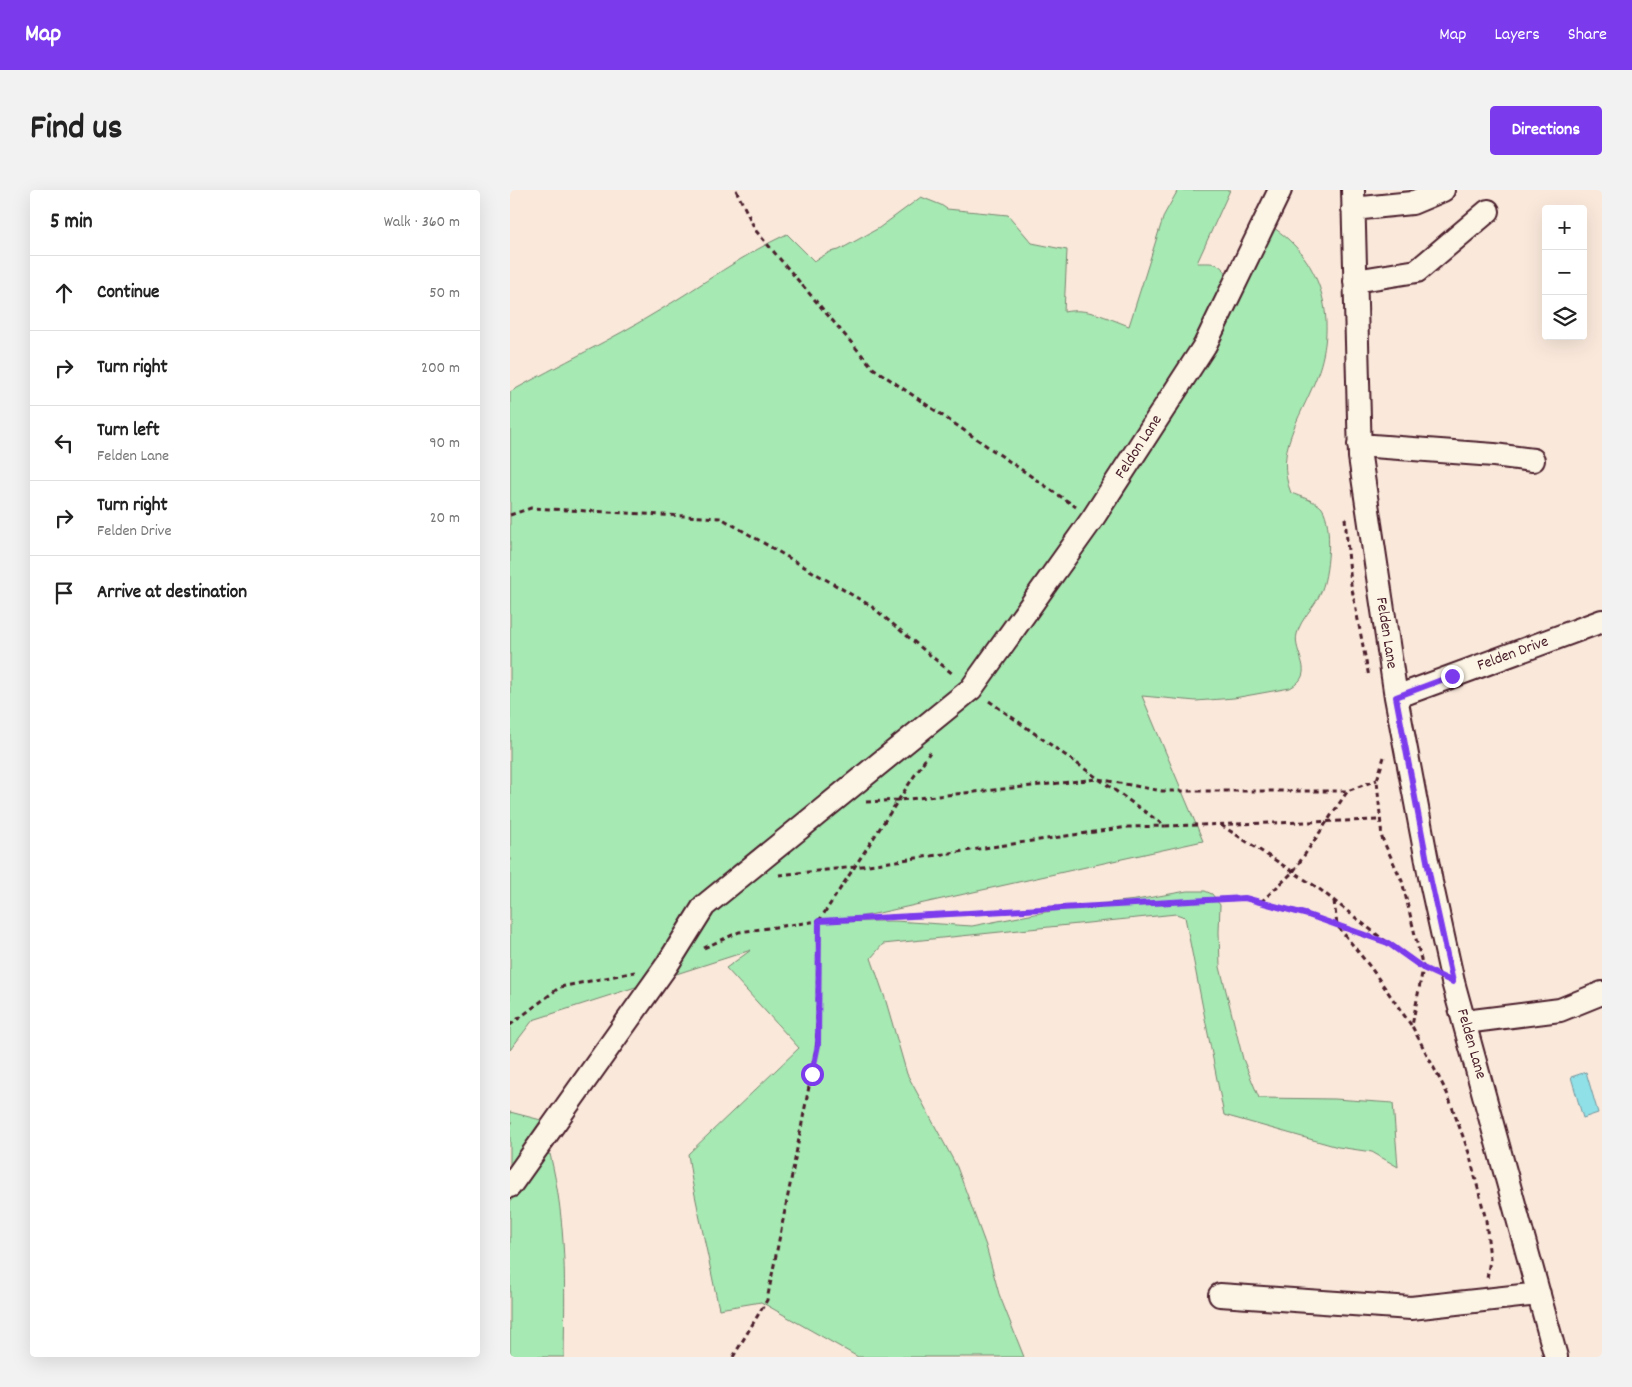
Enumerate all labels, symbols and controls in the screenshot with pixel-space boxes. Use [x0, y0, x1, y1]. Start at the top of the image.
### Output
text: Map [25, 18, 61, 52]
text: Map [1439, 23, 1466, 48]
text: Layers [1494, 23, 1540, 48]
text: Share [1568, 23, 1607, 48]
text: Find us [30, 105, 122, 155]
button: Directions [1490, 106, 1602, 155]
map controls [1542, 205, 1587, 340]
button: + [1542, 205, 1587, 250]
text: 5 min [50, 208, 93, 238]
text: Walk · 360 m [384, 211, 460, 234]
button: − [1542, 250, 1587, 295]
icon: ahead [50, 279, 78, 307]
text: Continue [97, 280, 159, 307]
text: 50 m [429, 282, 460, 305]
button: layers [1542, 295, 1587, 340]
icon: right [50, 354, 78, 382]
text: Turn right [97, 355, 168, 382]
text: 200 m [421, 357, 460, 380]
street label: Feldon Lane [1110, 410, 1168, 484]
text: Turn left [97, 418, 160, 445]
icon: left [50, 429, 78, 457]
text: 90 m [429, 432, 460, 455]
text: Felden Lane [97, 445, 169, 468]
text: Turn right [97, 493, 168, 520]
icon: right [50, 504, 78, 532]
text: 20 m [430, 507, 460, 530]
text: Felden Drive [97, 520, 171, 543]
icon: arrive [50, 579, 78, 607]
text: Arrive at destination [97, 580, 247, 607]
street label: Felden Lane [1369, 596, 1403, 670]
street label: Felden Drive [1474, 630, 1552, 678]
route end [1441, 665, 1464, 688]
street label: Felden Lane [1450, 1006, 1492, 1082]
route start [801, 1063, 824, 1086]

